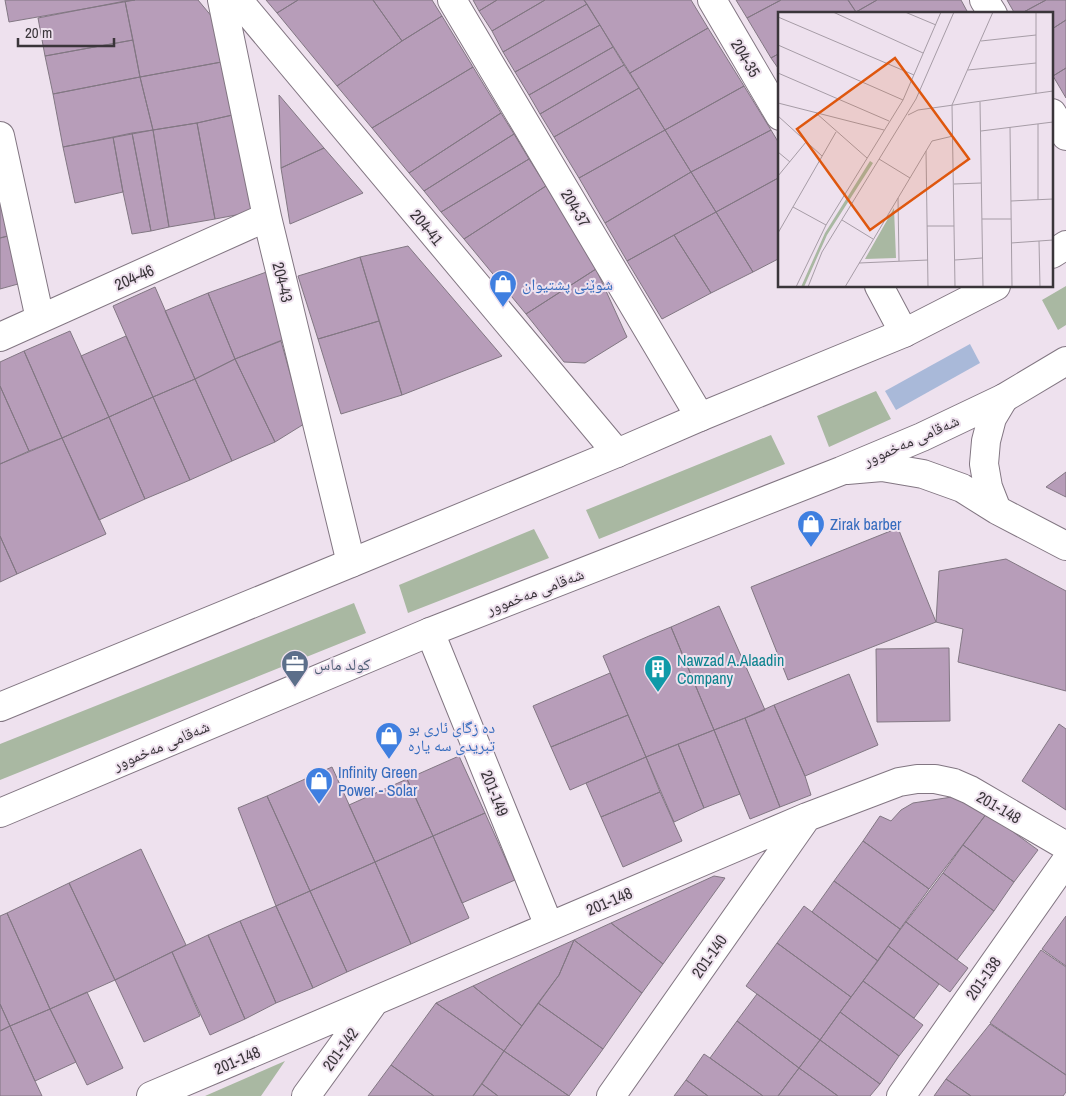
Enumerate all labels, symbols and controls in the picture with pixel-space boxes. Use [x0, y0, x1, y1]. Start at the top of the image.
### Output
inset map [778, 12, 1054, 288]
scale bar [18, 15, 114, 47]
text: 20 m [25, 22, 52, 43]
street label: 204-35 [726, 35, 766, 81]
street label: 204-37 [556, 185, 596, 231]
street label: 204-41 [405, 204, 449, 250]
street label: 204-46 [111, 259, 157, 295]
street label: 204-43 [267, 260, 299, 304]
shop icon: شوێنی پشتیوان [488, 269, 518, 308]
place label: شوێنی پشتیوان [522, 273, 613, 295]
street label: شەقامی مەخموور [859, 409, 962, 471]
shop icon: Zirak barber [796, 509, 826, 548]
place label: Zirak barber [830, 513, 902, 535]
street label: شەقامی مەخموور [482, 562, 587, 620]
office icon: كولد ماس [280, 649, 310, 688]
place label: Nawzad A.Alaadin Company [677, 649, 784, 689]
place label: كولد ماس [314, 653, 371, 675]
building icon: Nawzad A.Alaadin Company [643, 654, 673, 693]
street label: شەقامی مەخموور [108, 715, 213, 776]
place label: ده زگاى ئاری بو تبریدی سە یارە [408, 716, 495, 756]
shop icon: ده زگاى ئاری بو تبریدی سە یارە [374, 721, 404, 760]
place label: Infinity Green Power - Solar [338, 761, 418, 801]
shop icon: Infinity Green Power - Solar [304, 766, 334, 805]
street label: 201-149 [476, 767, 514, 819]
street label: 201-148 [973, 785, 1025, 829]
street label: 201-148 [583, 881, 635, 921]
street label: 201-140 [686, 930, 732, 982]
street label: 201-138 [960, 952, 1006, 1004]
street label: 201-142 [317, 1023, 363, 1075]
street label: 201-148 [211, 1040, 263, 1080]

